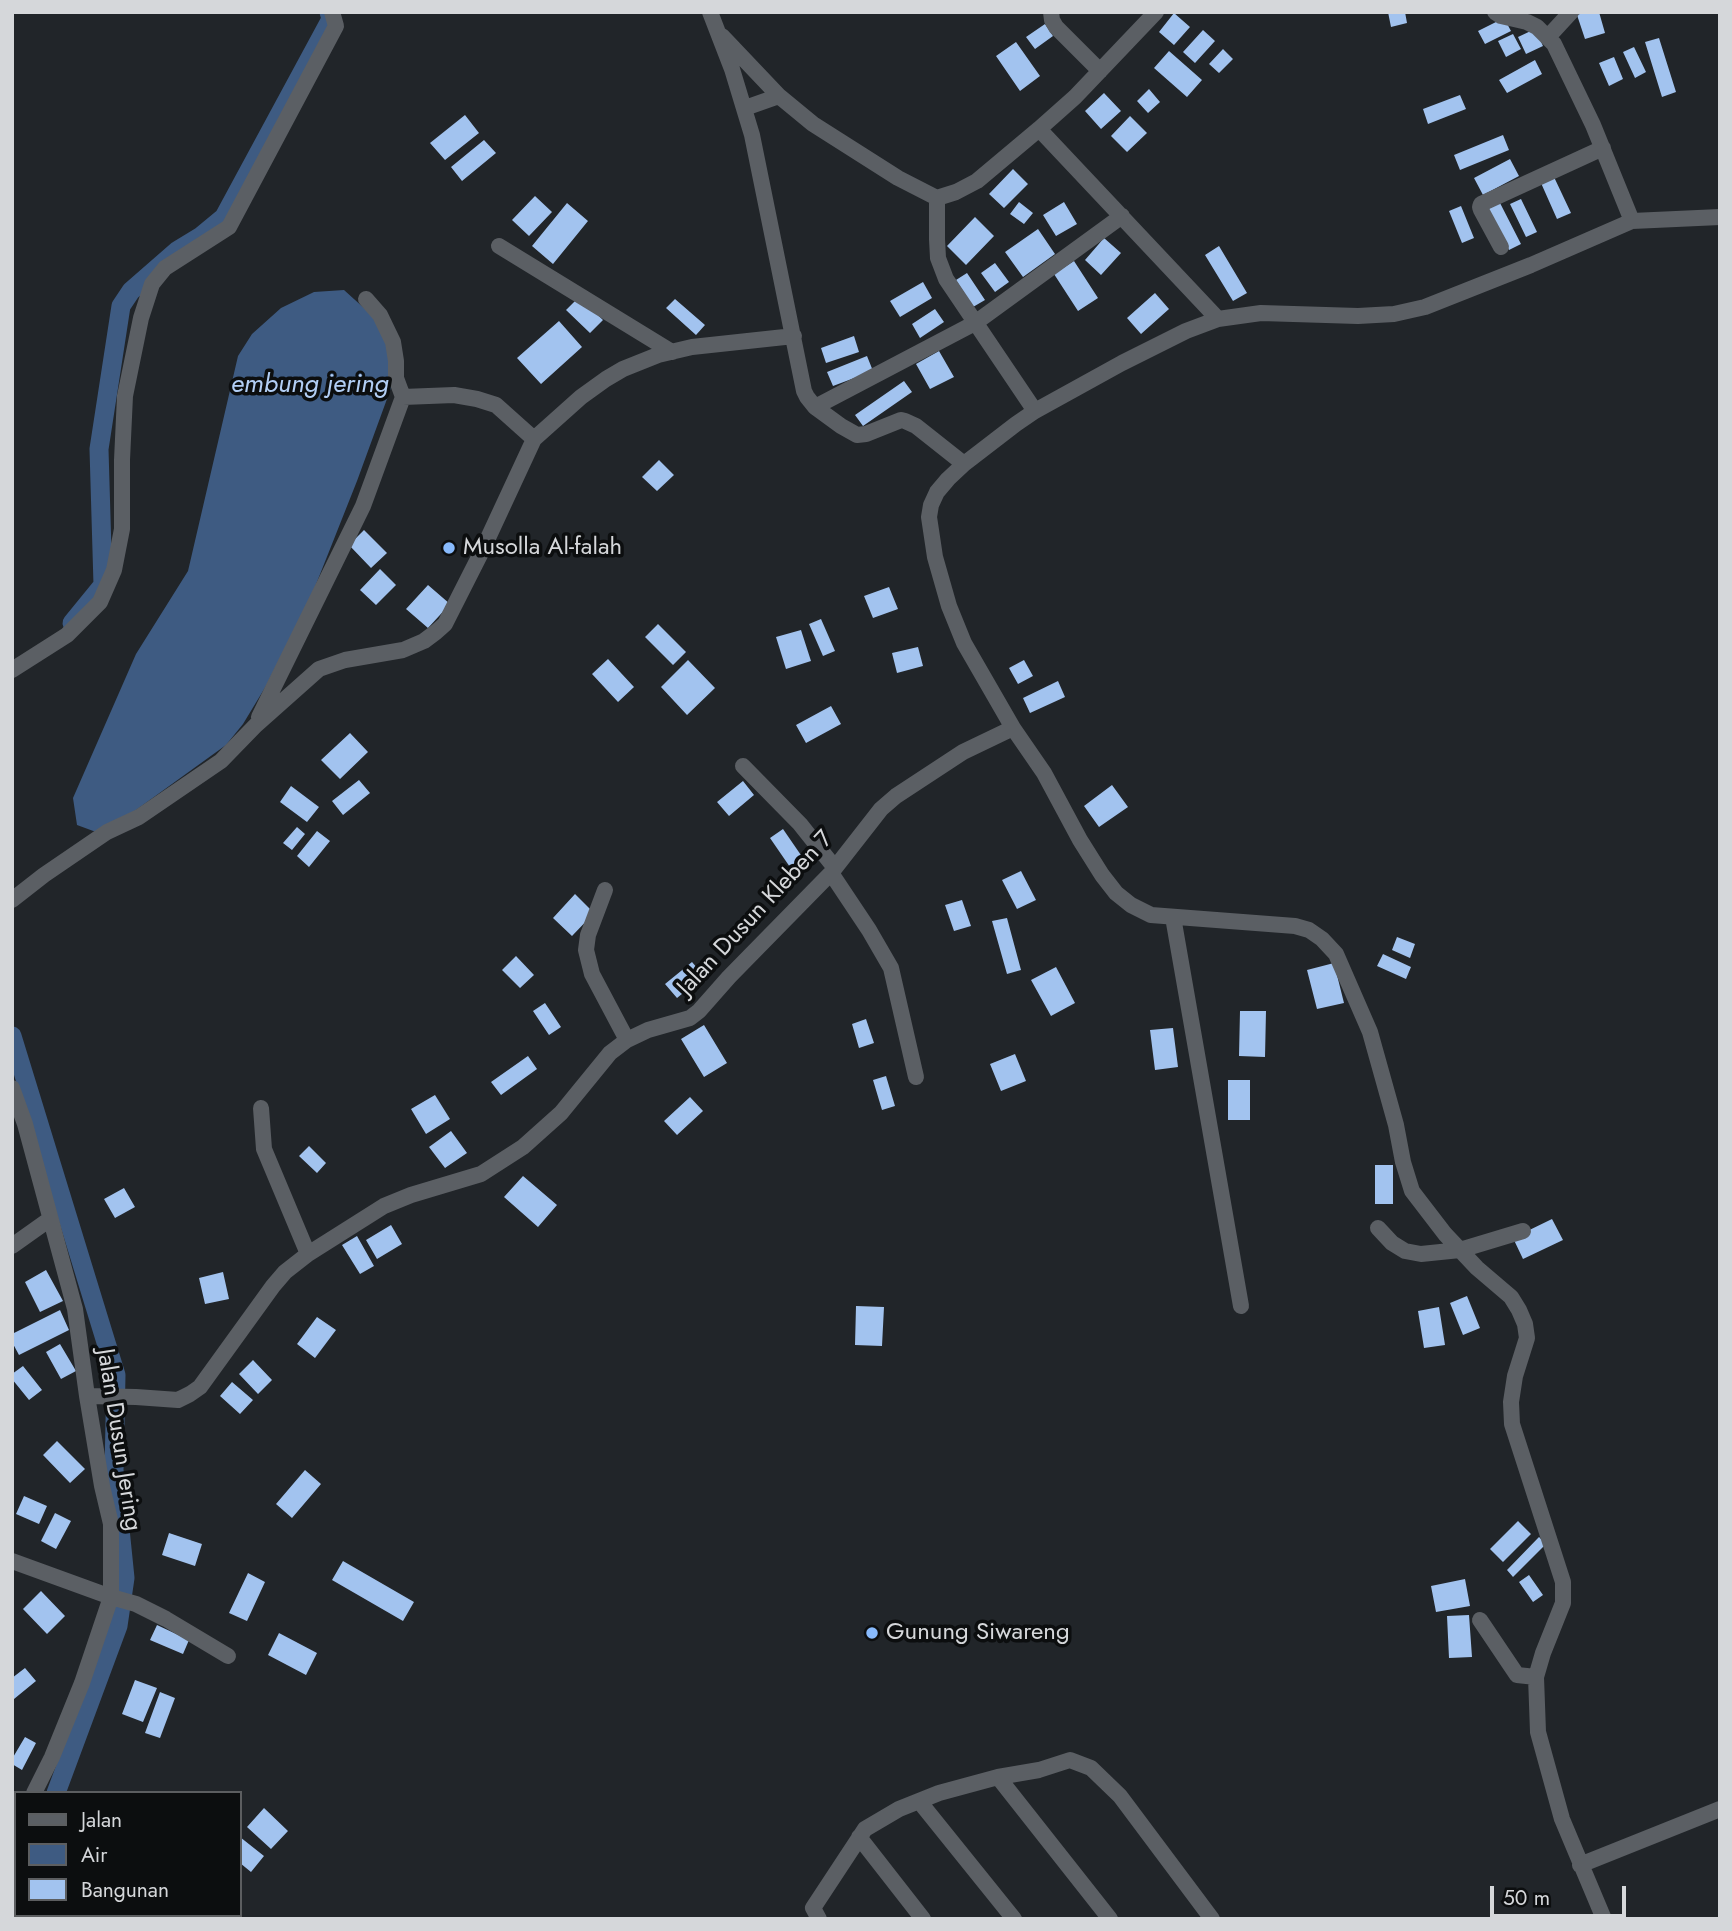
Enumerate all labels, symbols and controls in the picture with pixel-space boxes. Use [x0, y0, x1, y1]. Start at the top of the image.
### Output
water label: embung jering [231, 370, 389, 402]
place label: Musolla Al-falah [463, 534, 622, 562]
marker: Musolla Al-falah [441, 540, 457, 556]
street label: Jalan Dusun Kleben 7 [672, 826, 840, 1002]
street label: Jalan Dusun Jering [89, 1347, 147, 1533]
place label: Gunung Siwareng [886, 1619, 1070, 1647]
marker: Gunung Siwareng [864, 1625, 880, 1641]
legend [14, 1791, 242, 1917]
text: Jalan [81, 1805, 122, 1835]
text: Air [81, 1840, 108, 1870]
scale bar [1494, 1871, 1630, 1915]
text: Bangunan [81, 1875, 169, 1905]
text: 50 m [1503, 1883, 1550, 1913]

